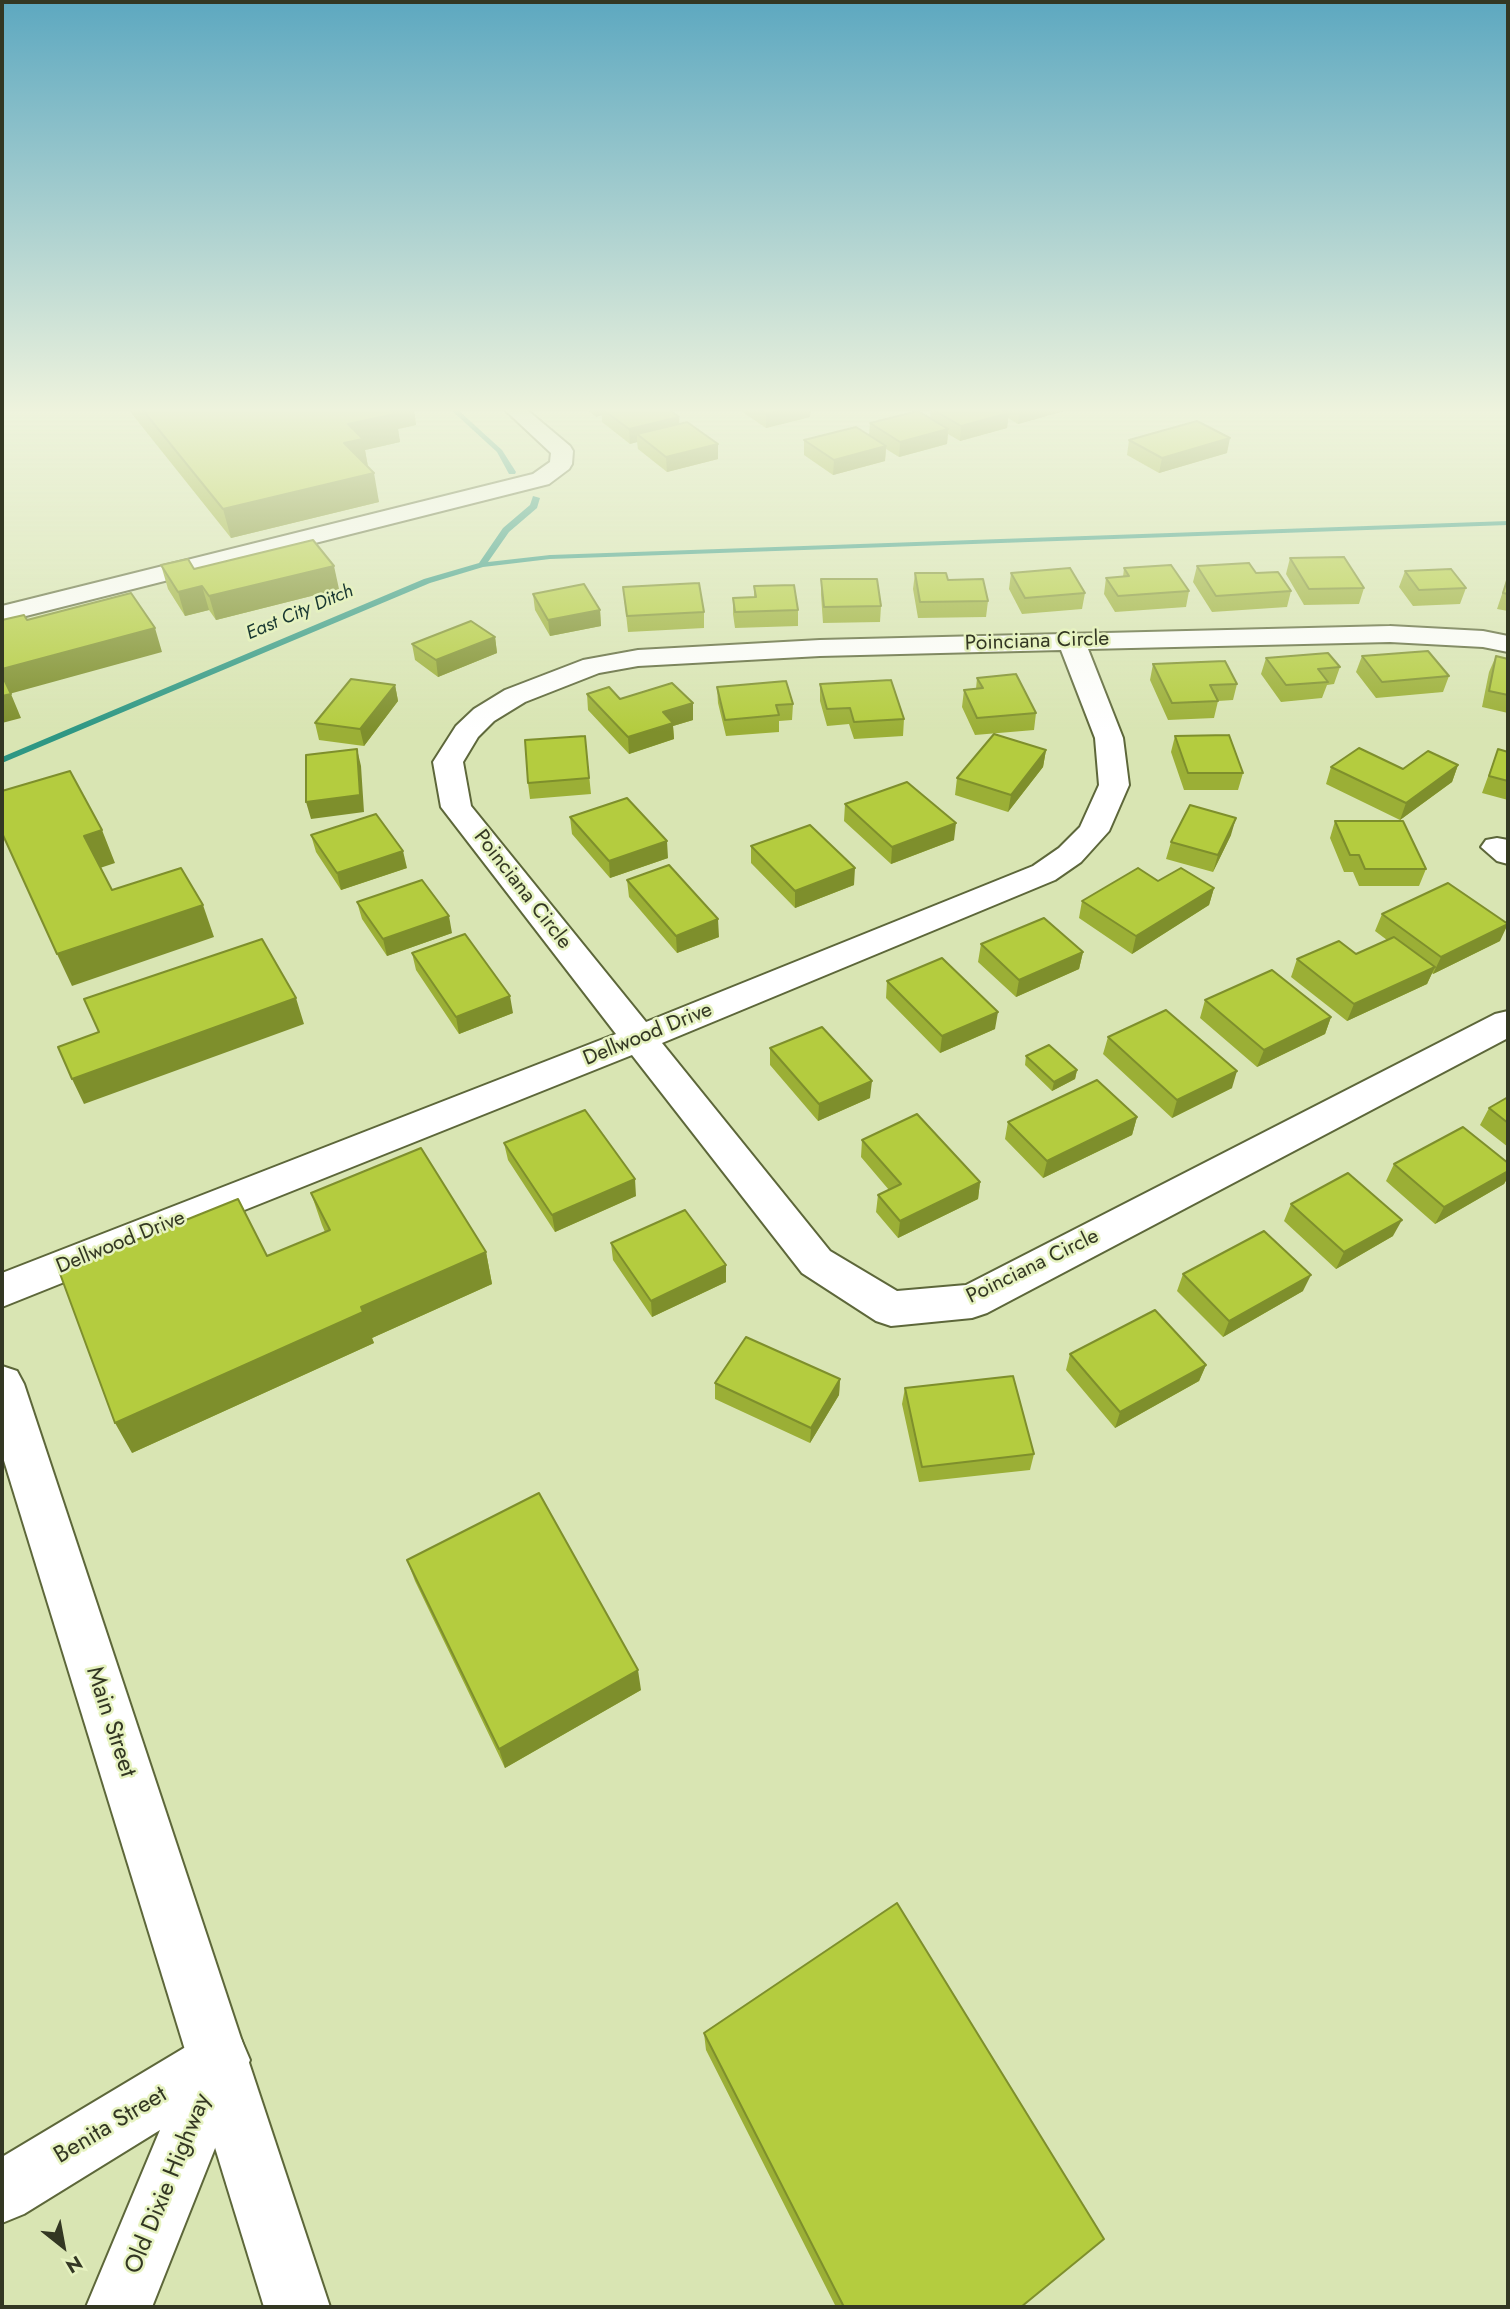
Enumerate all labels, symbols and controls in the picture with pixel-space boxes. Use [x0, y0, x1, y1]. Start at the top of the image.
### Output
water label: East City Ditch [243, 580, 357, 646]
street label: Poinciana Circle [964, 627, 1110, 657]
street label: Poinciana Circle [468, 825, 576, 955]
street label: Dellwood Drive [580, 998, 716, 1072]
street label: Dellwood Drive [53, 1206, 189, 1280]
street label: Poinciana Circle [963, 1224, 1103, 1310]
street label: Main Street [79, 1663, 141, 1781]
street label: Benita Street [49, 2081, 173, 2171]
street label: Old Dixie Highway [120, 2090, 218, 2278]
north arrow [28, 2211, 98, 2281]
text: N [61, 2249, 87, 2280]

